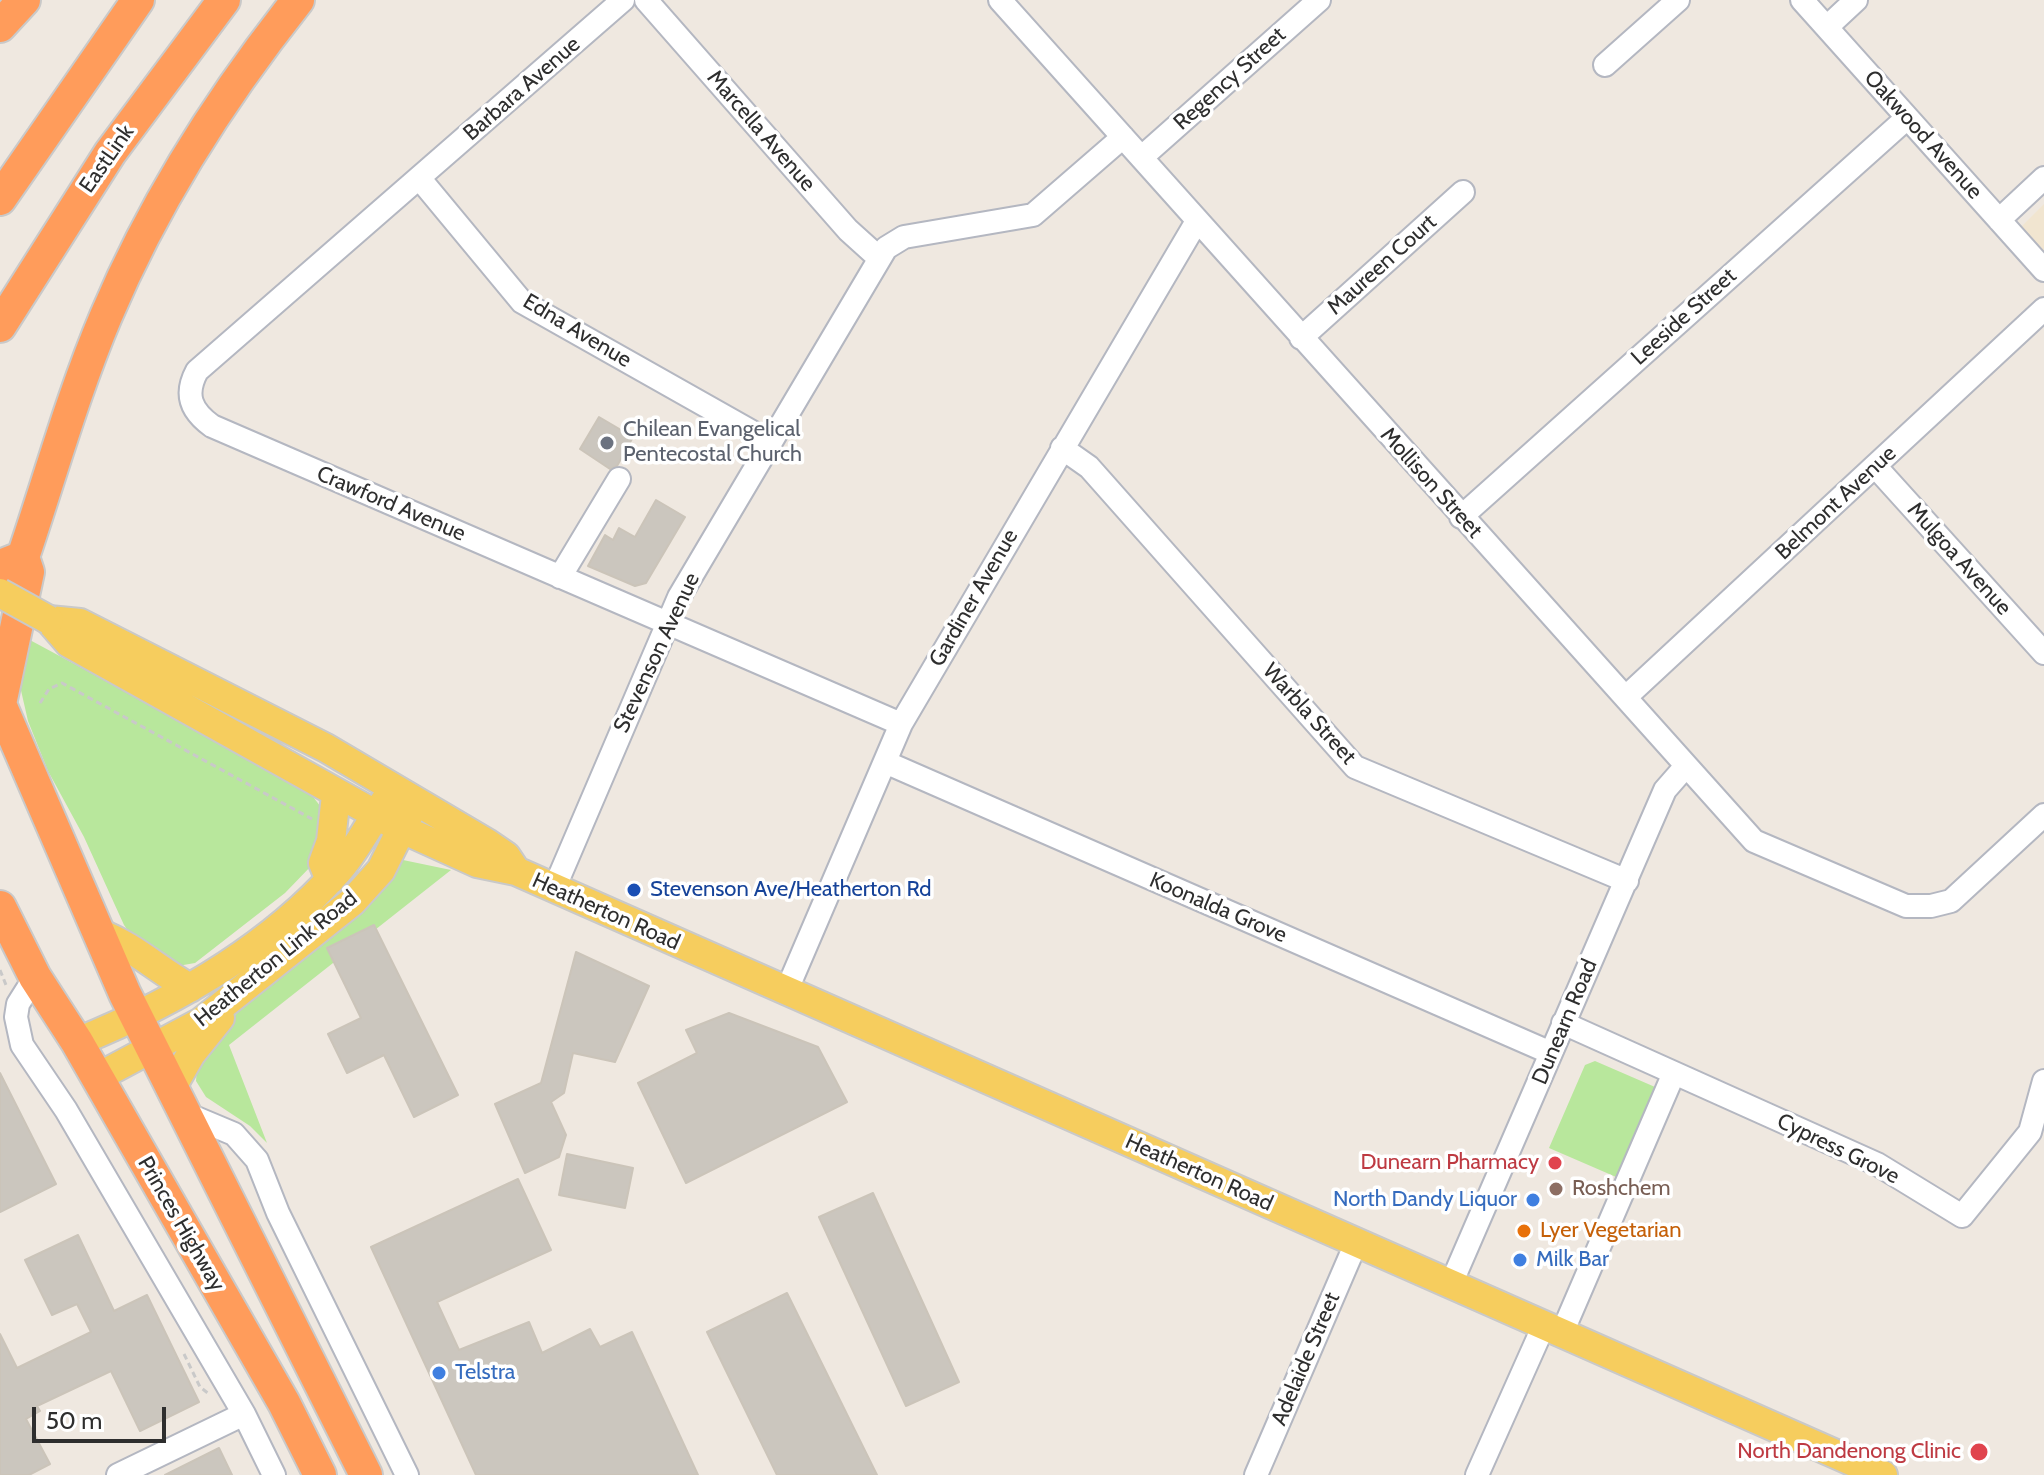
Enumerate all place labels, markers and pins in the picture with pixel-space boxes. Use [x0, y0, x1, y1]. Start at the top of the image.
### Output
place label: Chilean Evangelical Pentecostal Church [623, 417, 802, 468]
marker: Chilean Evangelical Pentecostal Church [598, 434, 616, 452]
place label: Stevenson Ave/Heatherton Rd [650, 877, 932, 903]
marker: Stevenson Ave/Heatherton Rd [625, 881, 643, 899]
place label: Dunearn Pharmacy [1360, 1150, 1539, 1176]
marker: Dunearn Pharmacy [1546, 1154, 1564, 1172]
place label: Roshchem [1572, 1176, 1670, 1202]
marker: Roshchem [1547, 1180, 1565, 1198]
place label: North Dandy Liquor [1333, 1187, 1517, 1213]
marker: North Dandy Liquor [1524, 1191, 1542, 1209]
place label: Lyer Vegetarian [1540, 1218, 1681, 1244]
marker: Lyer Vegetarian [1515, 1222, 1533, 1240]
place label: Milk Bar [1536, 1247, 1609, 1273]
marker: Milk Bar [1511, 1251, 1529, 1269]
place label: Telstra [455, 1360, 515, 1386]
marker: Telstra [430, 1364, 448, 1382]
place label: North Dandenong Clinic [1737, 1439, 1961, 1465]
marker: North Dandenong Clinic [1968, 1441, 1990, 1463]

